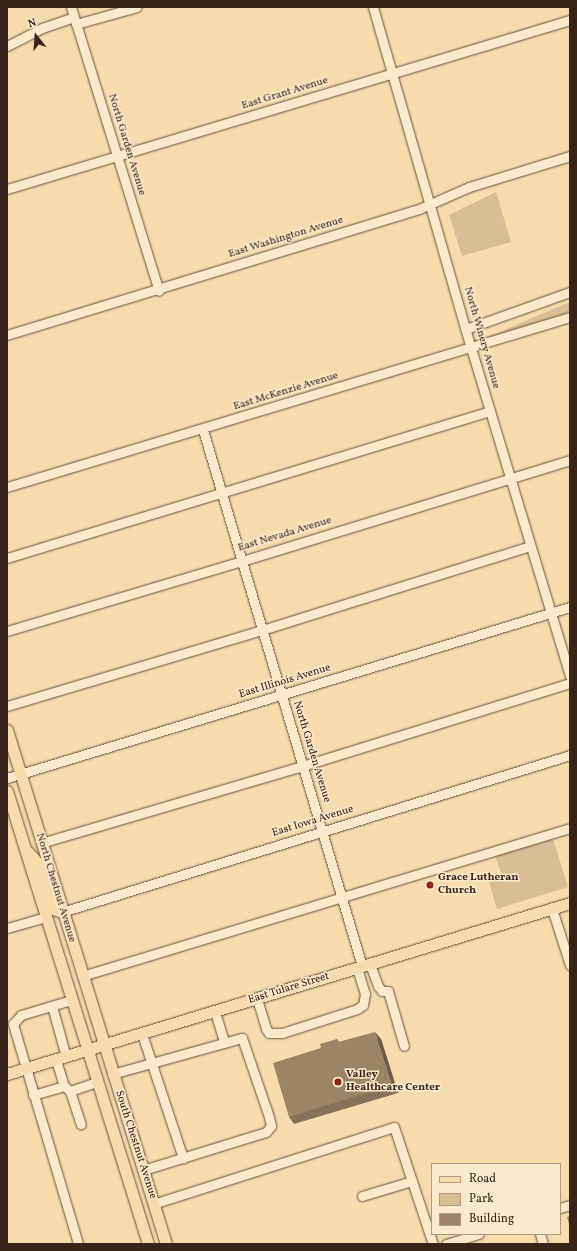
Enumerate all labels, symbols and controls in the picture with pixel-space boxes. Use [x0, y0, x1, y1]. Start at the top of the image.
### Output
north arrow [16, 16, 56, 56]
text: N [26, 16, 38, 32]
street label: East Grant Avenue [240, 75, 330, 113]
street label: North Garden Avenue [104, 93, 148, 197]
street label: East Washington Avenue [227, 214, 345, 262]
street label: North Winery Avenue [460, 285, 502, 391]
street label: East McKenzie Avenue [232, 370, 340, 414]
street label: East Nevada Avenue [237, 514, 333, 556]
street label: East Illinois Avenue [238, 662, 332, 702]
street label: North Garden Avenue [289, 700, 333, 804]
street label: East Iowa Avenue [271, 803, 355, 841]
street label: North Chestnut Avenue [32, 832, 78, 944]
place label: Grace Lutheran Church [438, 872, 519, 898]
marker: Grace Lutheran Church [425, 880, 435, 890]
street label: East Tulare Street [247, 970, 331, 1008]
place label: Valley Healthcare Center [346, 1069, 440, 1095]
marker: Valley Healthcare Center [333, 1077, 343, 1087]
street label: South Chestnut Avenue [111, 1089, 159, 1201]
legend [431, 1163, 561, 1235]
text: Road [469, 1171, 496, 1187]
text: Park [469, 1191, 494, 1207]
text: Building [469, 1211, 514, 1227]

